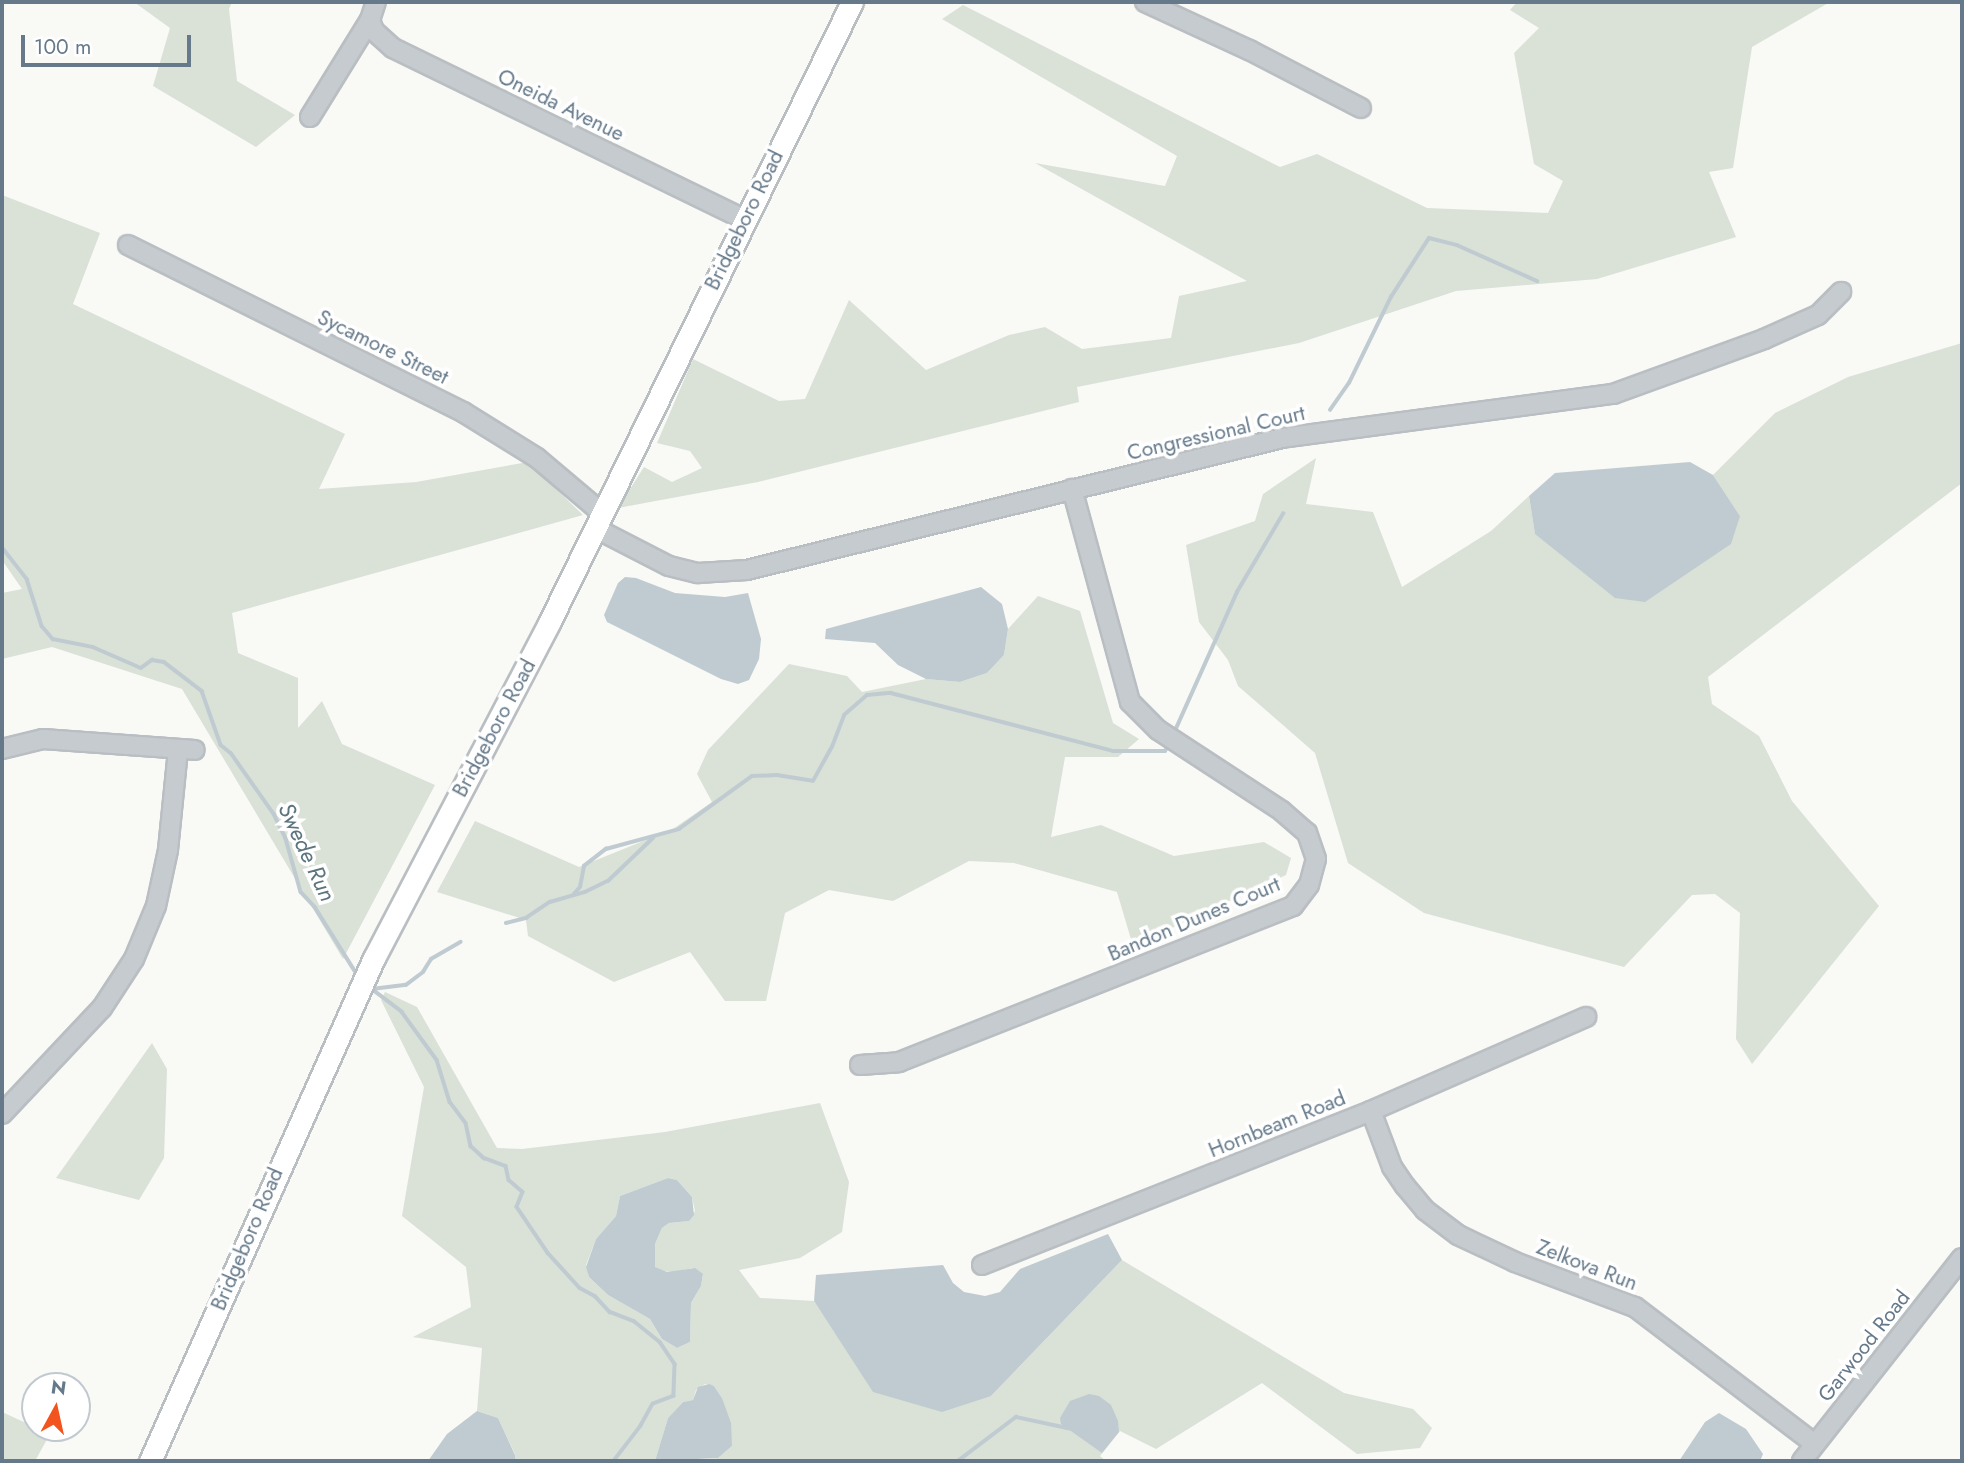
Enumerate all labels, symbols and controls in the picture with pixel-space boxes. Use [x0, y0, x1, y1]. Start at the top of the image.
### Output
scale bar [24, 21, 194, 65]
text: 100 m [34, 32, 91, 62]
street label: Oneida Avenue [494, 63, 628, 147]
street label: Bridgeboro Road [699, 146, 789, 294]
street label: Sycamore Street [313, 304, 453, 390]
street label: Congressional Court [1125, 400, 1307, 466]
street label: Bridgeboro Road [447, 655, 541, 801]
water label: Swede Run [272, 798, 342, 906]
street label: Bandon Dunes Court [1104, 871, 1284, 967]
street label: Hornbeam Road [1205, 1085, 1349, 1163]
street label: Bridgeboro Road [206, 1164, 288, 1314]
street label: Zelkova Run [1533, 1234, 1641, 1296]
street label: Garwood Road [1813, 1285, 1915, 1407]
north arrow [21, 1372, 91, 1442]
text: N [49, 1373, 68, 1402]

